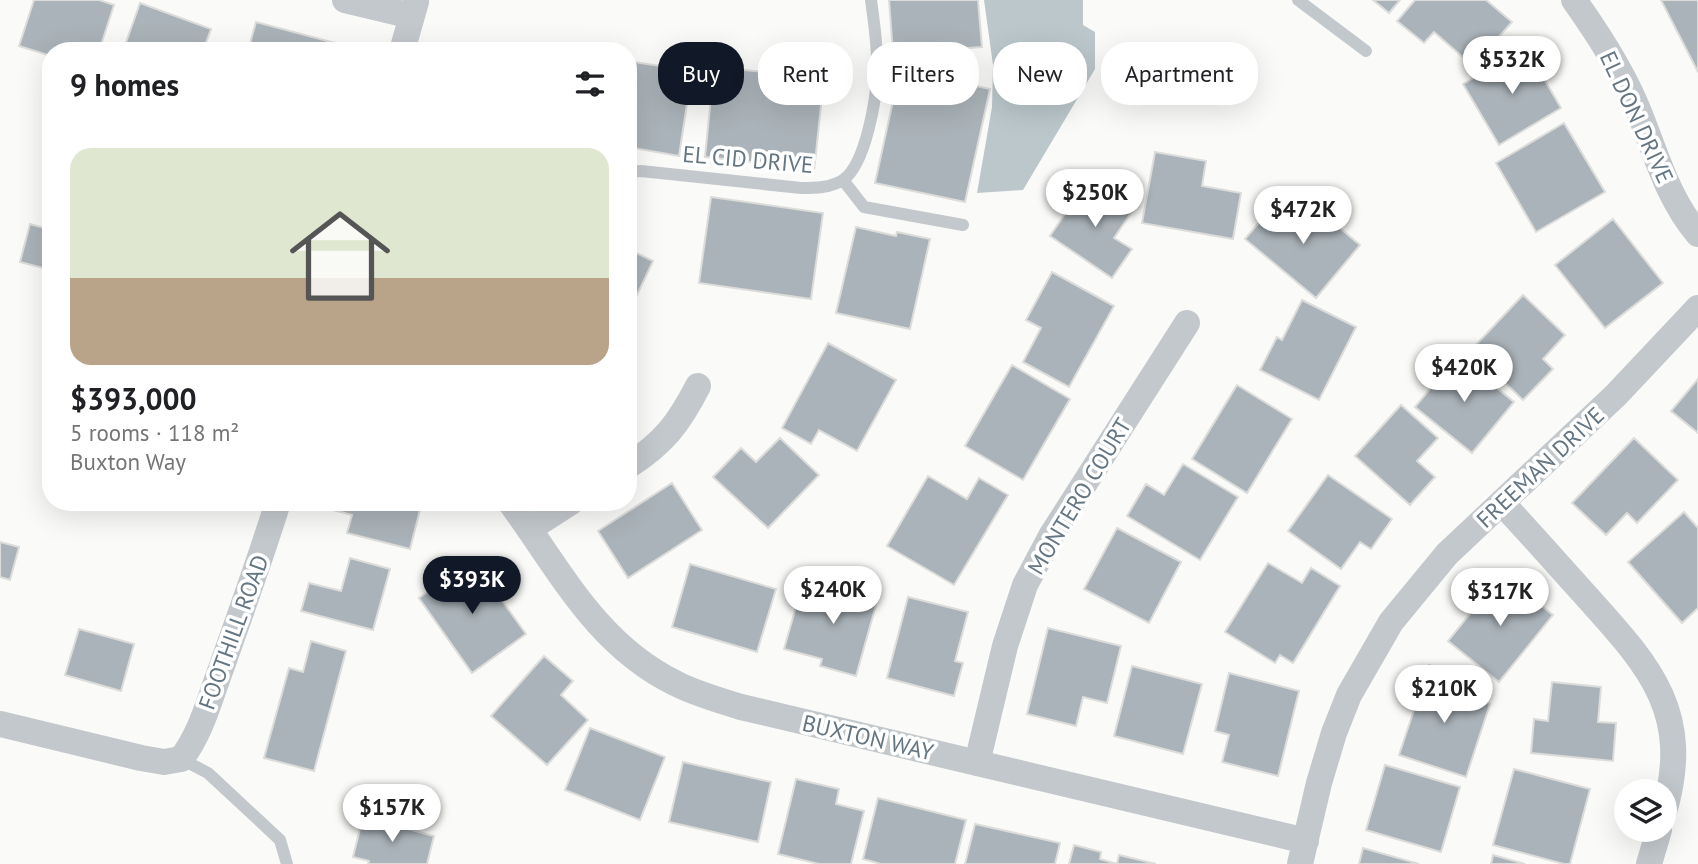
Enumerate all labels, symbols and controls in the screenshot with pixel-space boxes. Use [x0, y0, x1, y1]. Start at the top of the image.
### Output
pin: $532K [1463, 36, 1561, 96]
chip: Buy [658, 42, 744, 105]
chip: Rent [758, 42, 853, 105]
chip: Filters [867, 42, 979, 105]
chip: New [993, 42, 1087, 105]
chip: Apartment [1101, 42, 1258, 105]
text: $532K [1479, 44, 1545, 73]
street label: EL DON DRIVE [1594, 46, 1680, 188]
text: 9 homes [70, 65, 179, 104]
icon: filters [571, 65, 609, 103]
street label: EL CID DRIVE [681, 139, 815, 179]
pin: $250K [1046, 170, 1144, 229]
text: $250K [1062, 177, 1128, 206]
pin: $472K [1254, 187, 1352, 246]
icon: home [277, 193, 403, 319]
text: $472K [1270, 194, 1336, 223]
pin: $420K [1415, 344, 1513, 404]
text: $420K [1431, 352, 1497, 381]
text: $393,000 [70, 379, 197, 418]
street label: FREEMAN DRIVE [1470, 400, 1610, 534]
street label: MONTERO COURT [1021, 412, 1137, 579]
text: 5 rooms · 118 m² [70, 418, 239, 447]
text: Buxton Way [70, 447, 186, 476]
street label: FOOTHILL ROAD [192, 551, 274, 713]
pin: $393K [423, 556, 521, 616]
text: $393K [439, 564, 505, 593]
pin: $240K [784, 566, 882, 626]
pin: $317K [1451, 568, 1549, 628]
text: $240K [800, 574, 866, 603]
text: $317K [1467, 576, 1533, 605]
pin: $210K [1395, 666, 1493, 725]
text: $210K [1411, 673, 1477, 702]
street label: BUXTON WAY [800, 708, 936, 766]
map controls [1614, 779, 1677, 842]
button: layers [1614, 779, 1677, 842]
pin: $157K [343, 784, 441, 844]
text: $157K [359, 792, 425, 821]

